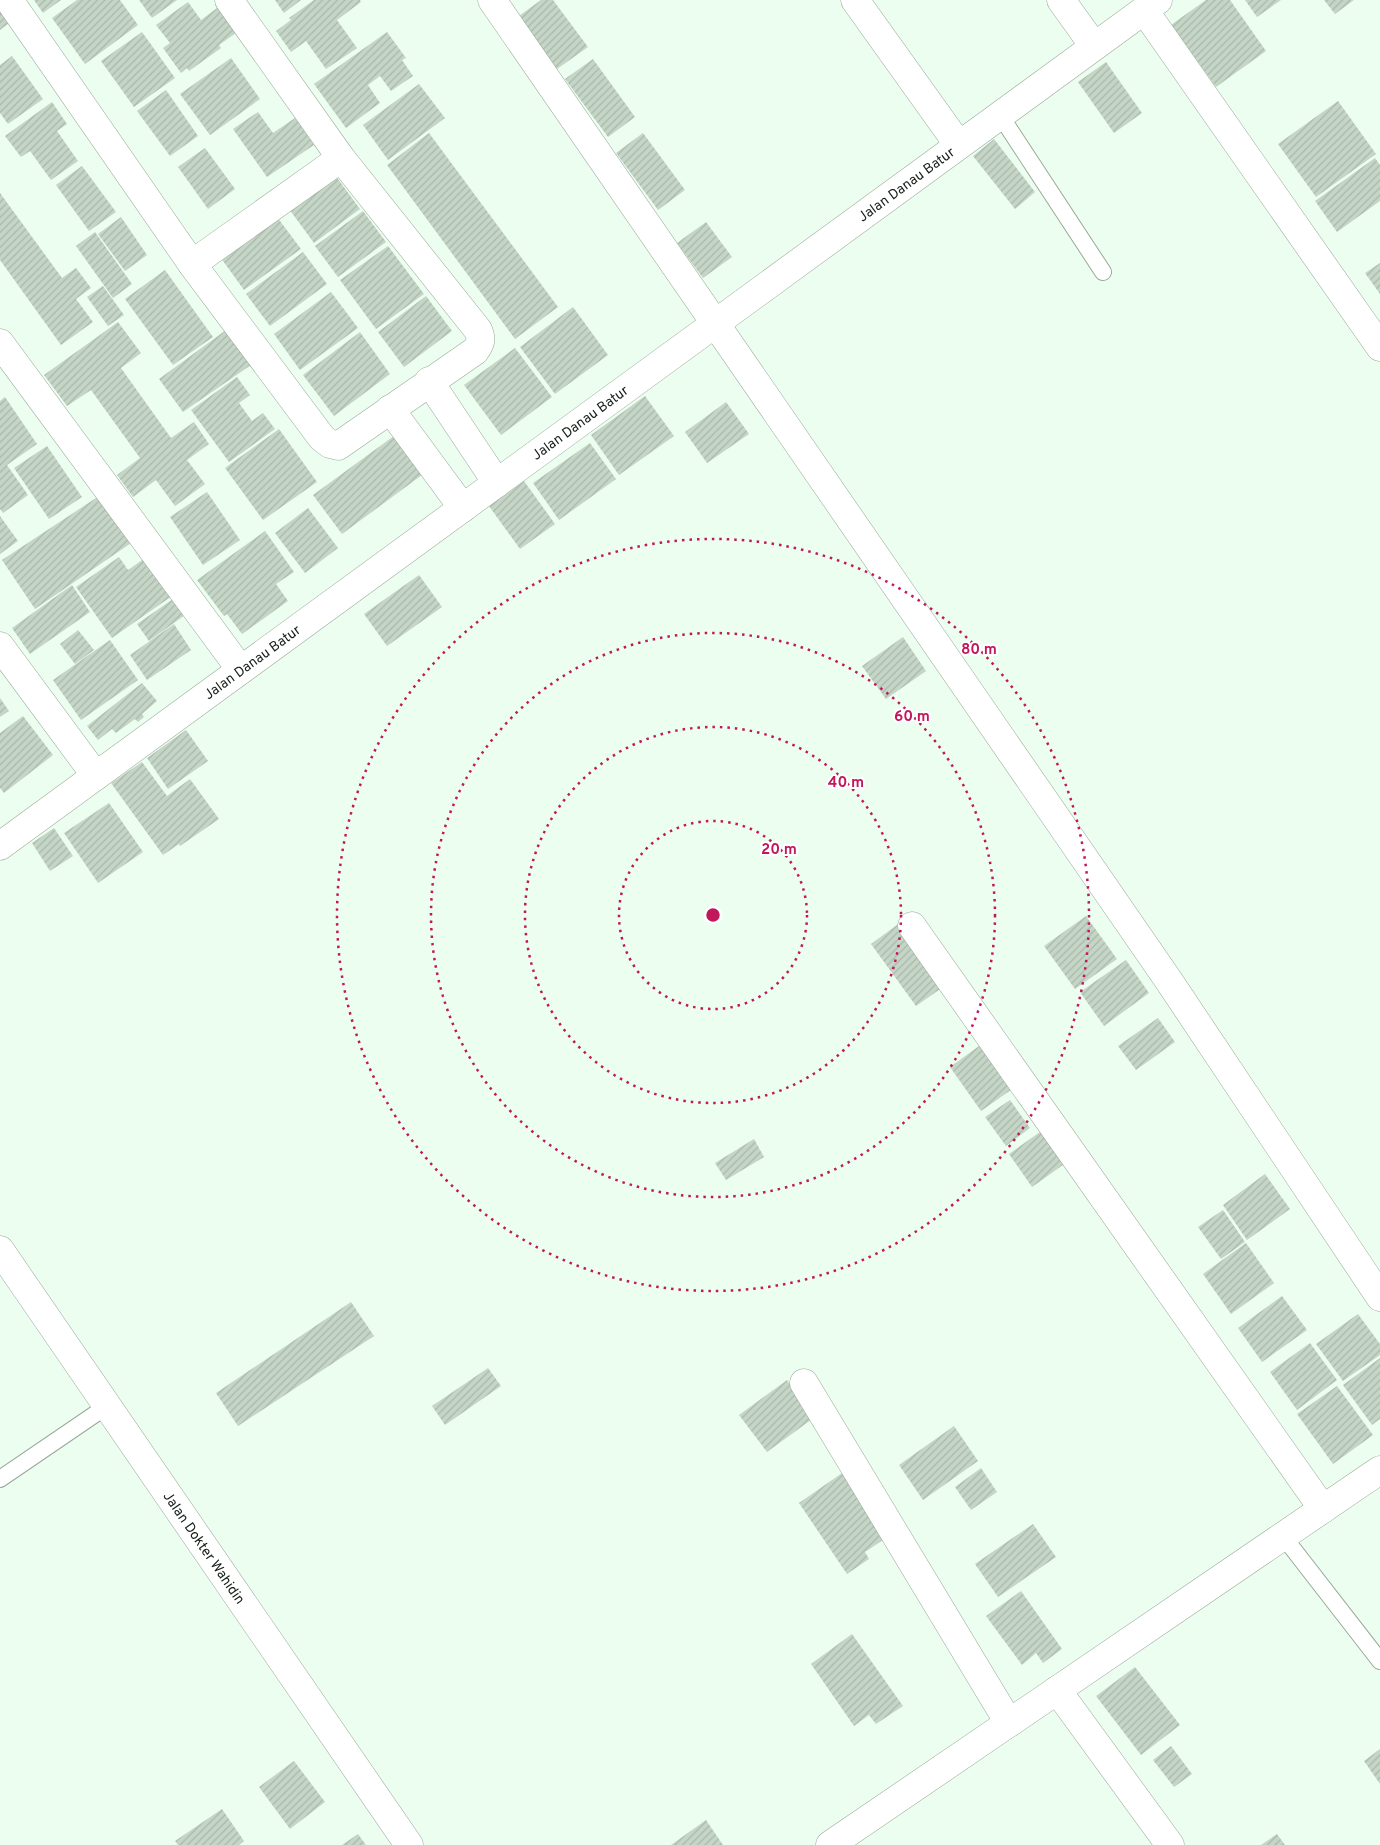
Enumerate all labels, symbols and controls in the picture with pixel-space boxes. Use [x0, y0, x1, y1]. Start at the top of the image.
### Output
street label: Jalan Danau Batur [855, 144, 959, 226]
street label: Jalan Danau Batur [529, 382, 633, 465]
street label: Jalan Danau Batur [201, 622, 305, 704]
text: 80 m [961, 641, 997, 660]
text: 60 m [894, 708, 930, 727]
text: 40 m [828, 774, 864, 793]
text: 20 m [761, 841, 797, 860]
centre of rings [704, 906, 722, 924]
street label: Jalan Dokter Wahidin [159, 1489, 248, 1608]

